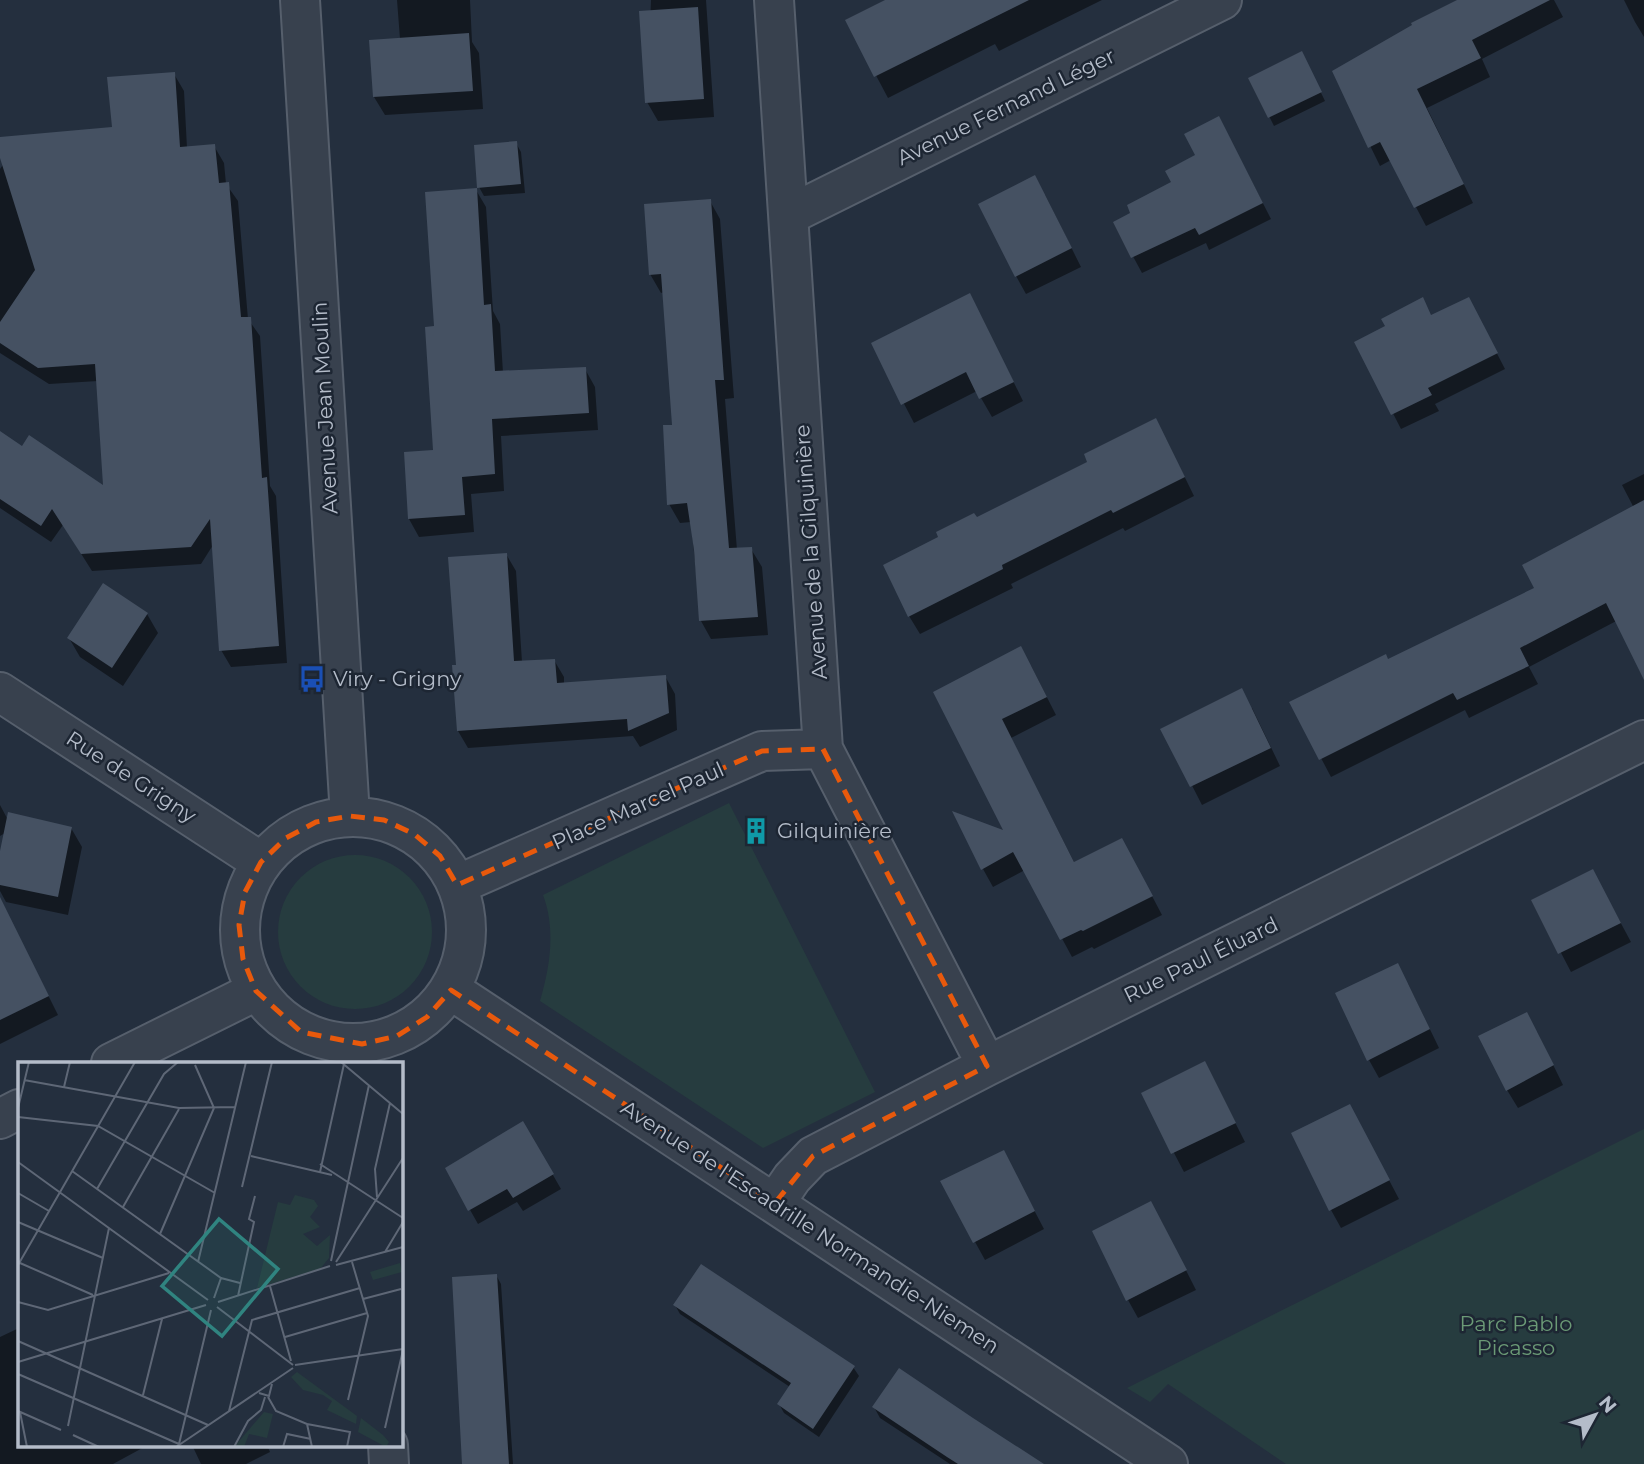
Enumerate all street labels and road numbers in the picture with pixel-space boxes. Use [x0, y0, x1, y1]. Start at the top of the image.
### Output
street label: Avenue Fernand Léger [893, 43, 1119, 170]
street label: Avenue Jean Moulin [306, 301, 343, 515]
street label: Avenue de la Gilquinière [789, 424, 832, 680]
street label: Rue de Grigny [62, 725, 201, 828]
street label: Place Marcel Paul [548, 756, 728, 855]
street label: Rue Paul Éluard [1120, 911, 1282, 1008]
street label: Avenue de l'Escadrille Normandie-Niemen [617, 1095, 1004, 1358]

